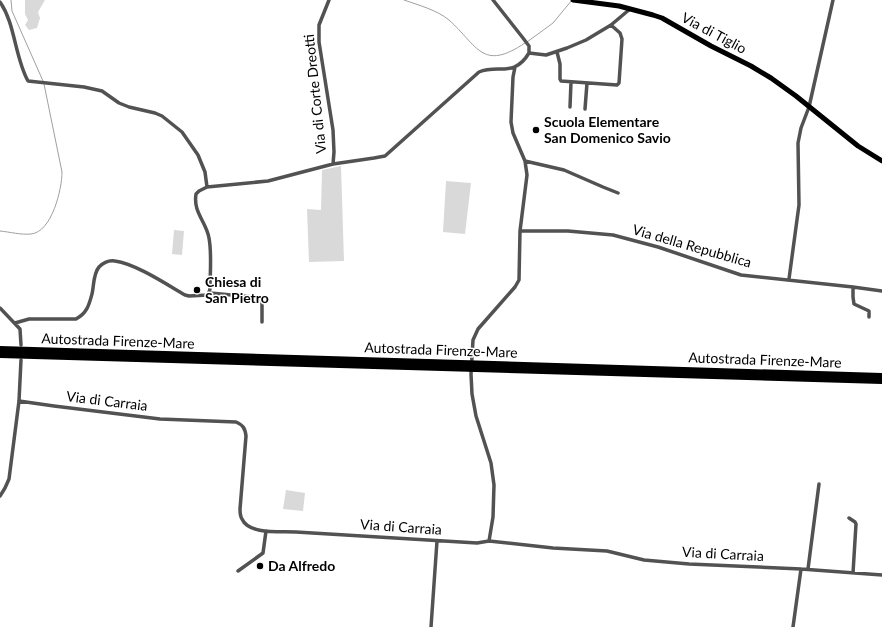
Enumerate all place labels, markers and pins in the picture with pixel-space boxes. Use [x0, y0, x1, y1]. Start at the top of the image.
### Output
place label: Scuola Elementare San Domenico Savio [544, 113, 671, 146]
marker: Scuola Elementare San Domenico Savio [531, 125, 541, 135]
place label: Chiesa di San Pietro [205, 273, 269, 306]
marker: Chiesa di San Pietro [192, 285, 202, 295]
place label: Da Alfredo [268, 557, 335, 574]
marker: Da Alfredo [255, 561, 265, 571]

